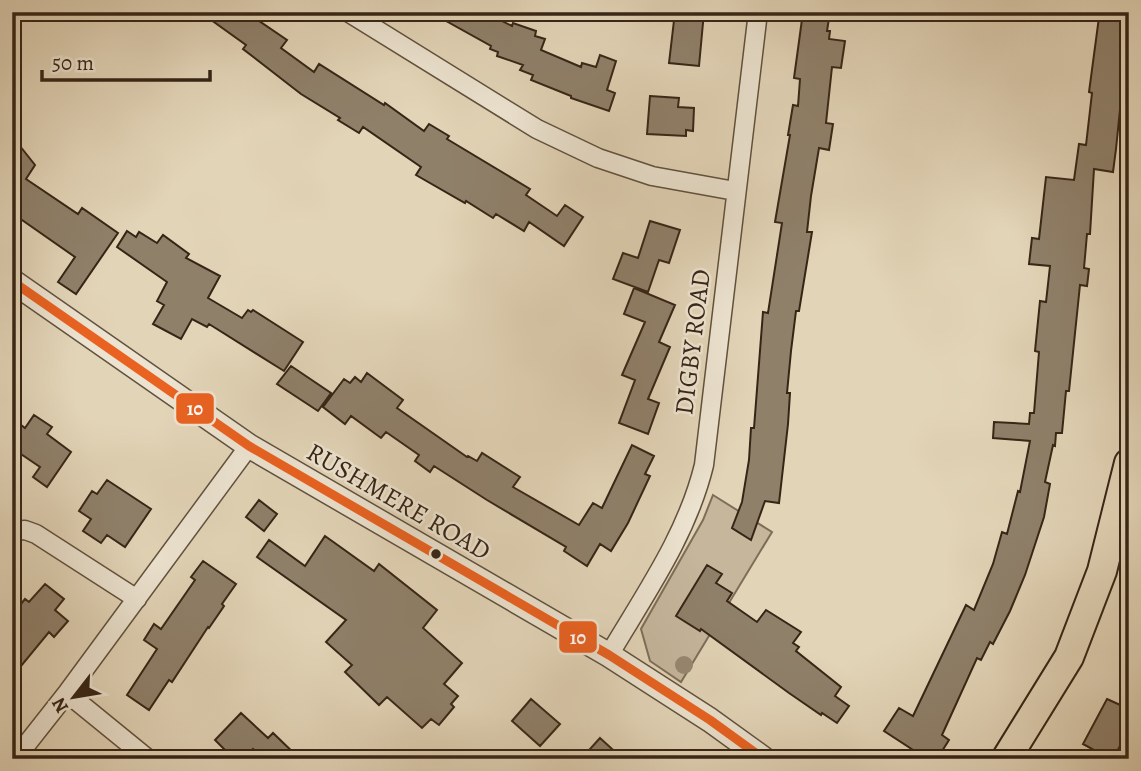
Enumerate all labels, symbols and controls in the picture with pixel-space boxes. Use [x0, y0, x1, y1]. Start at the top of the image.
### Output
scale bar [42, 38, 210, 82]
text: 50 m [52, 49, 94, 77]
street label: DIGBY ROAD [666, 267, 719, 417]
line badge: 10 [175, 392, 215, 425]
text: 10 [187, 396, 204, 422]
street label: RUSHMERE ROAD [300, 435, 497, 568]
unlabelled marker [429, 547, 443, 561]
line badge: 10 [558, 620, 598, 654]
text: 10 [570, 625, 587, 651]
north arrow [38, 662, 108, 732]
text: N [45, 692, 75, 718]

